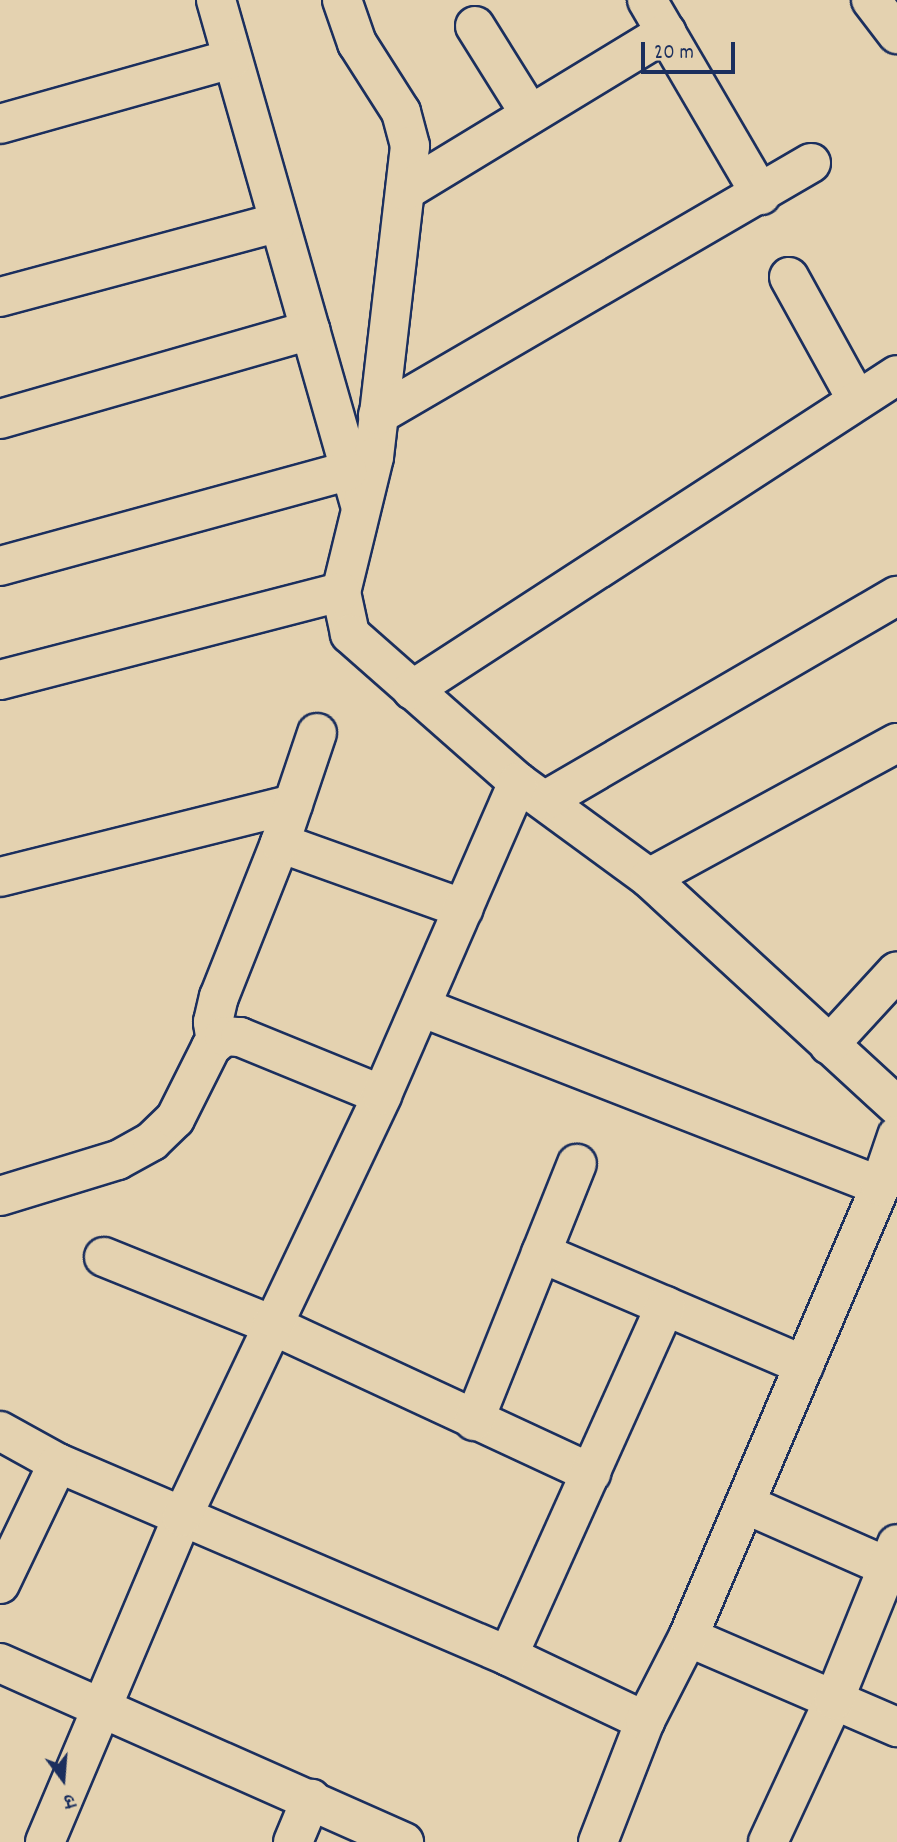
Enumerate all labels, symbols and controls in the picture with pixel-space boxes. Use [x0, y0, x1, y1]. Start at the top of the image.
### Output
scale bar [645, 28, 740, 72]
text: 20 m [654, 39, 694, 69]
north arrow [28, 1744, 98, 1814]
text: उ [60, 1785, 78, 1814]

